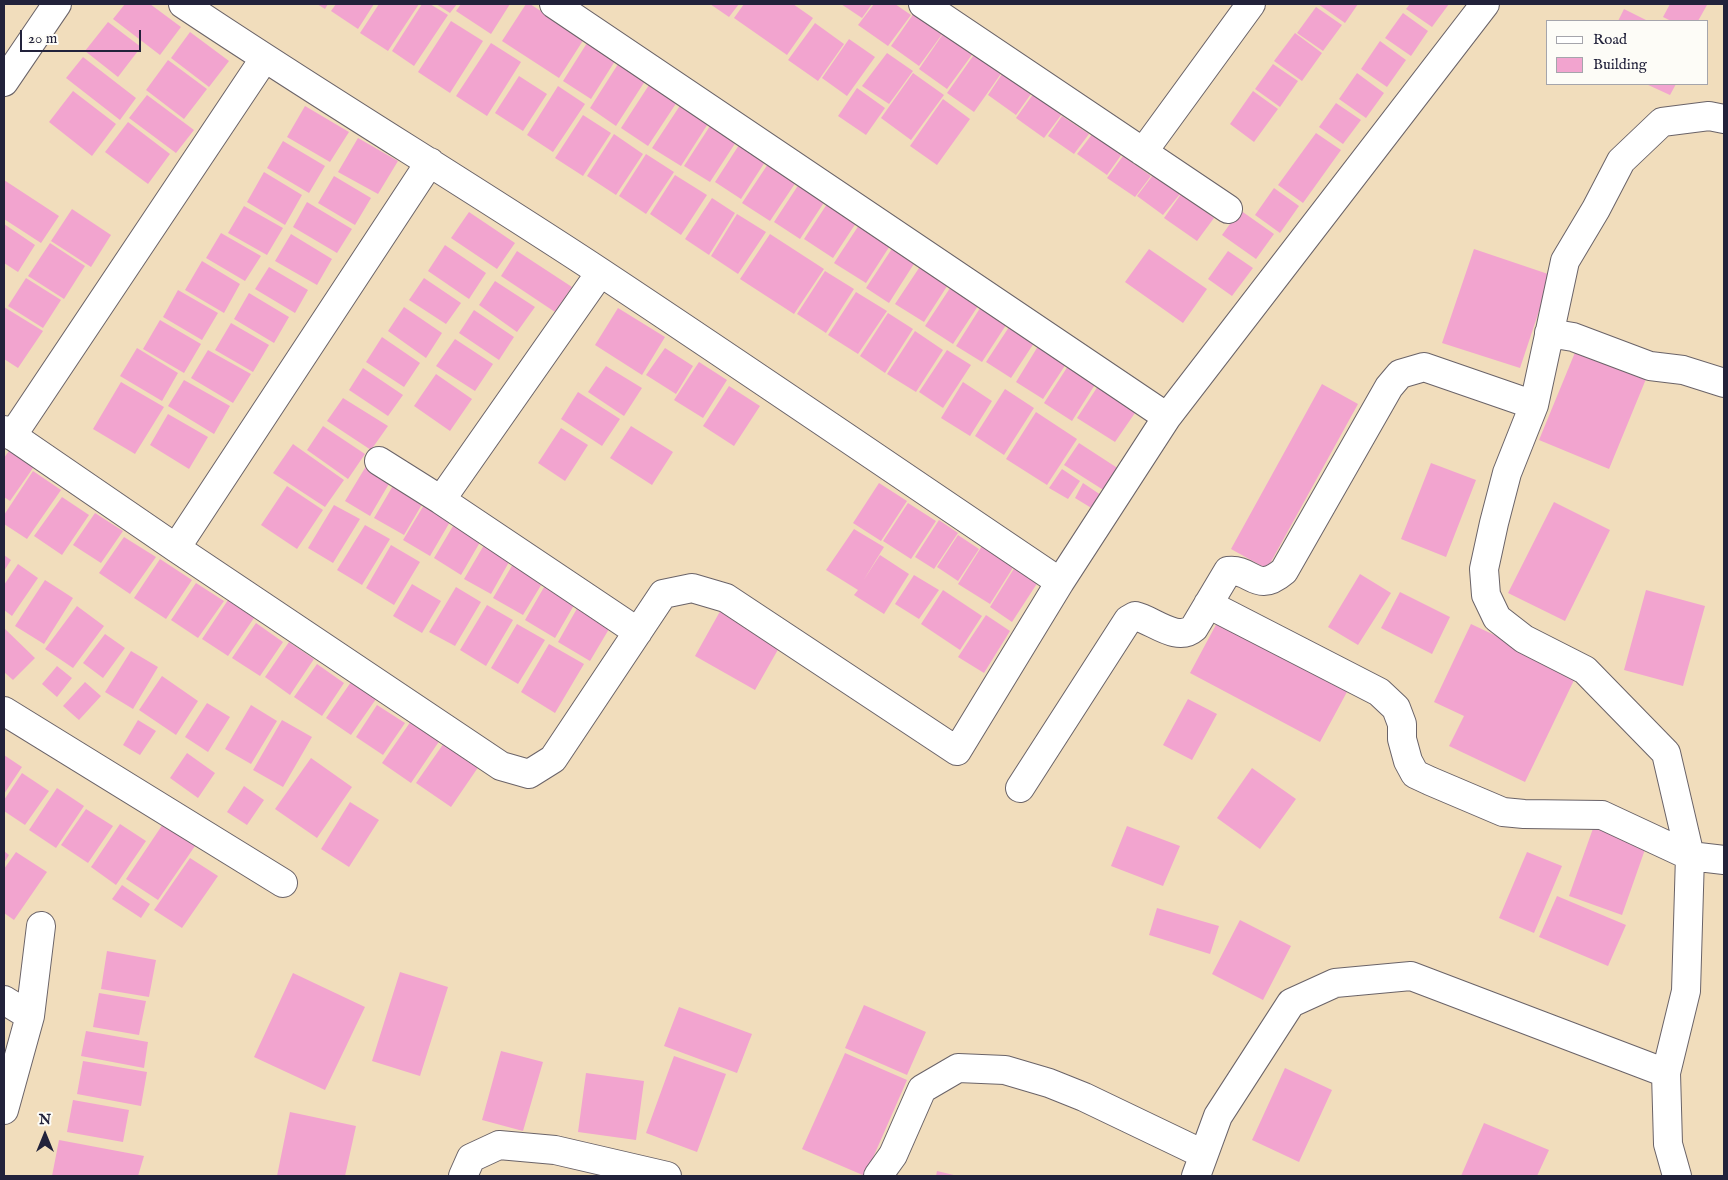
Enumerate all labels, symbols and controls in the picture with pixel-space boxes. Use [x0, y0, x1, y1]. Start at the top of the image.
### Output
scale bar [22, 20, 144, 52]
legend [1546, 20, 1708, 85]
text: 20 m [28, 29, 57, 48]
text: Road [1593, 30, 1627, 49]
text: Building [1593, 55, 1647, 74]
north arrow [20, 1110, 70, 1160]
text: N [39, 1111, 51, 1129]

